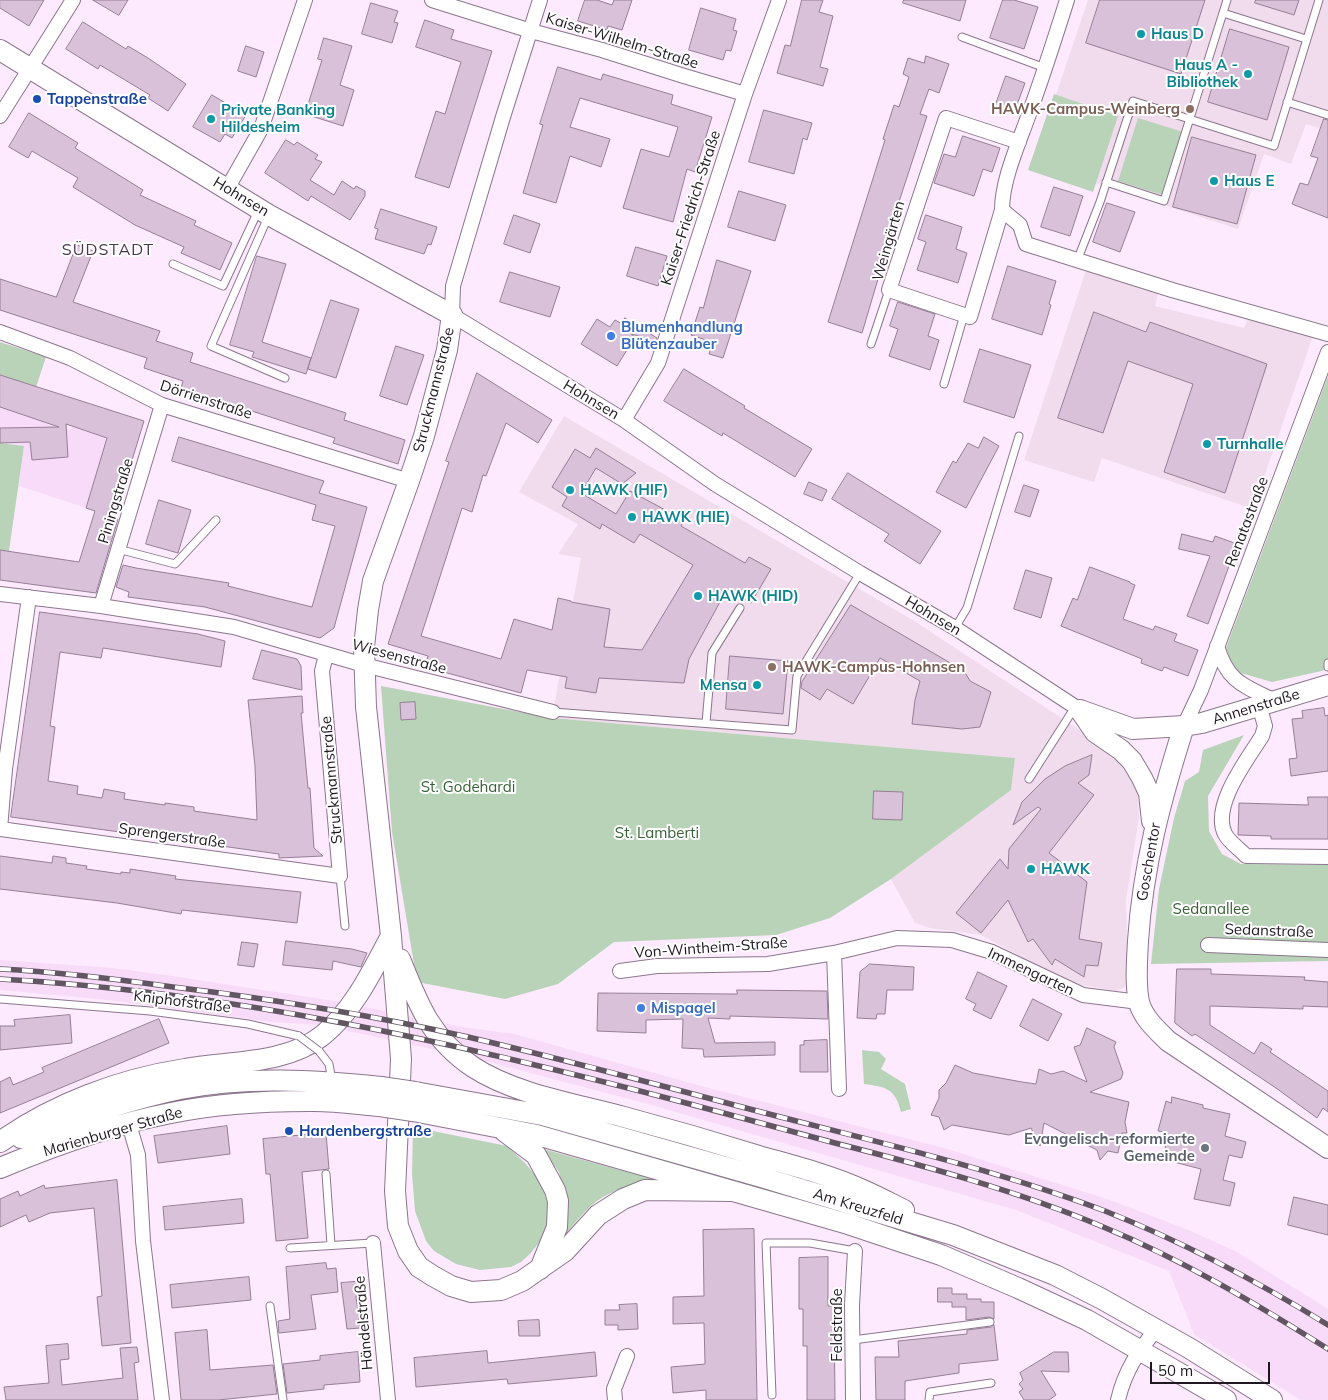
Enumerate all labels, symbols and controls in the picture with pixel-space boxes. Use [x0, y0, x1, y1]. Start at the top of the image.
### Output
street label: Kaiser-Wilhelm-Straße [543, 9, 701, 73]
place label: Haus D [1151, 25, 1204, 43]
marker: Haus D [1135, 28, 1147, 40]
place label: Haus A - Bibliothek [1167, 56, 1238, 91]
marker: Haus A - Bibliothek [1242, 68, 1254, 80]
place label: Tappenstraße [47, 90, 147, 108]
marker: Tappenstraße [31, 93, 43, 105]
place label: HAWK-Campus-Weinberg [991, 100, 1180, 118]
place label: Private Banking Hildesheim [221, 101, 335, 136]
marker: HAWK-Campus-Weinberg [1184, 103, 1196, 115]
marker: Private Banking Hildesheim [205, 113, 217, 125]
street label: Kaiser-Friedrich-Straße [657, 128, 725, 288]
place label: Haus E [1224, 172, 1274, 190]
street label: Hohnsen [210, 173, 272, 221]
marker: Haus E [1208, 175, 1220, 187]
street label: Weingärten [869, 199, 909, 283]
district label: SÜDSTADT [61, 240, 155, 260]
place label: Blumenhandlung Blütenzauber [621, 318, 743, 353]
street label: Struckmannstraße [410, 326, 458, 454]
marker: Blumenhandlung Blütenzauber [605, 330, 617, 342]
street label: Hohnsen [560, 376, 622, 424]
street label: Dörrienstraße [158, 377, 254, 423]
place label: Turnhalle [1217, 435, 1283, 453]
marker: Turnhalle [1201, 438, 1213, 450]
street label: Piningstraße [95, 456, 137, 546]
street label: Renatastraße [1222, 474, 1272, 570]
place label: HAWK (HIF) [580, 481, 668, 499]
marker: HAWK (HIF) [564, 484, 576, 496]
place label: HAWK (HIE) [642, 508, 730, 526]
marker: HAWK (HIE) [626, 511, 638, 523]
place label: HAWK (HID) [708, 587, 799, 605]
marker: HAWK (HID) [692, 590, 704, 602]
street label: Hohnsen [902, 592, 964, 640]
street label: Wiesenstraße [350, 636, 448, 678]
place label: HAWK-Campus-Hohnsen [782, 658, 965, 676]
marker: HAWK-Campus-Hohnsen [766, 661, 778, 673]
place label: Mensa [700, 676, 747, 694]
marker: Mensa [751, 679, 763, 691]
street label: Annenstraße [1210, 685, 1302, 729]
street label: Struckmannstraße [317, 715, 347, 845]
park label: St. Godehardi [421, 778, 515, 796]
street label: Sprengerstraße [117, 820, 227, 852]
street label: Goschentor [1133, 821, 1165, 903]
park label: St. Lamberti [615, 824, 699, 842]
place label: HAWK [1041, 860, 1090, 878]
marker: HAWK [1025, 863, 1037, 875]
park label: Sedanallee [1173, 900, 1249, 918]
street label: Sedanstraße [1224, 920, 1314, 942]
street label: Von-Wintheim-Straße [634, 934, 788, 962]
street label: Immengarten [985, 944, 1077, 1000]
street label: Kniphofstraße [132, 987, 232, 1017]
place label: Mispagel [651, 999, 716, 1017]
marker: Mispagel [635, 1002, 647, 1014]
street label: Marienburger Straße [41, 1104, 185, 1160]
place label: Hardenbergstraße [299, 1122, 431, 1140]
marker: Hardenbergstraße [283, 1125, 295, 1137]
place label: Evangelisch-reformierte Gemeinde [1024, 1130, 1195, 1165]
marker: Evangelisch-reformierte Gemeinde [1199, 1142, 1211, 1154]
street label: Am Kreuzfeld [811, 1185, 905, 1229]
street label: Händelstraße [351, 1275, 377, 1371]
street label: Feldstraße [828, 1288, 846, 1362]
scale bar [1153, 1352, 1273, 1384]
text: 50 m [1158, 1361, 1193, 1380]

